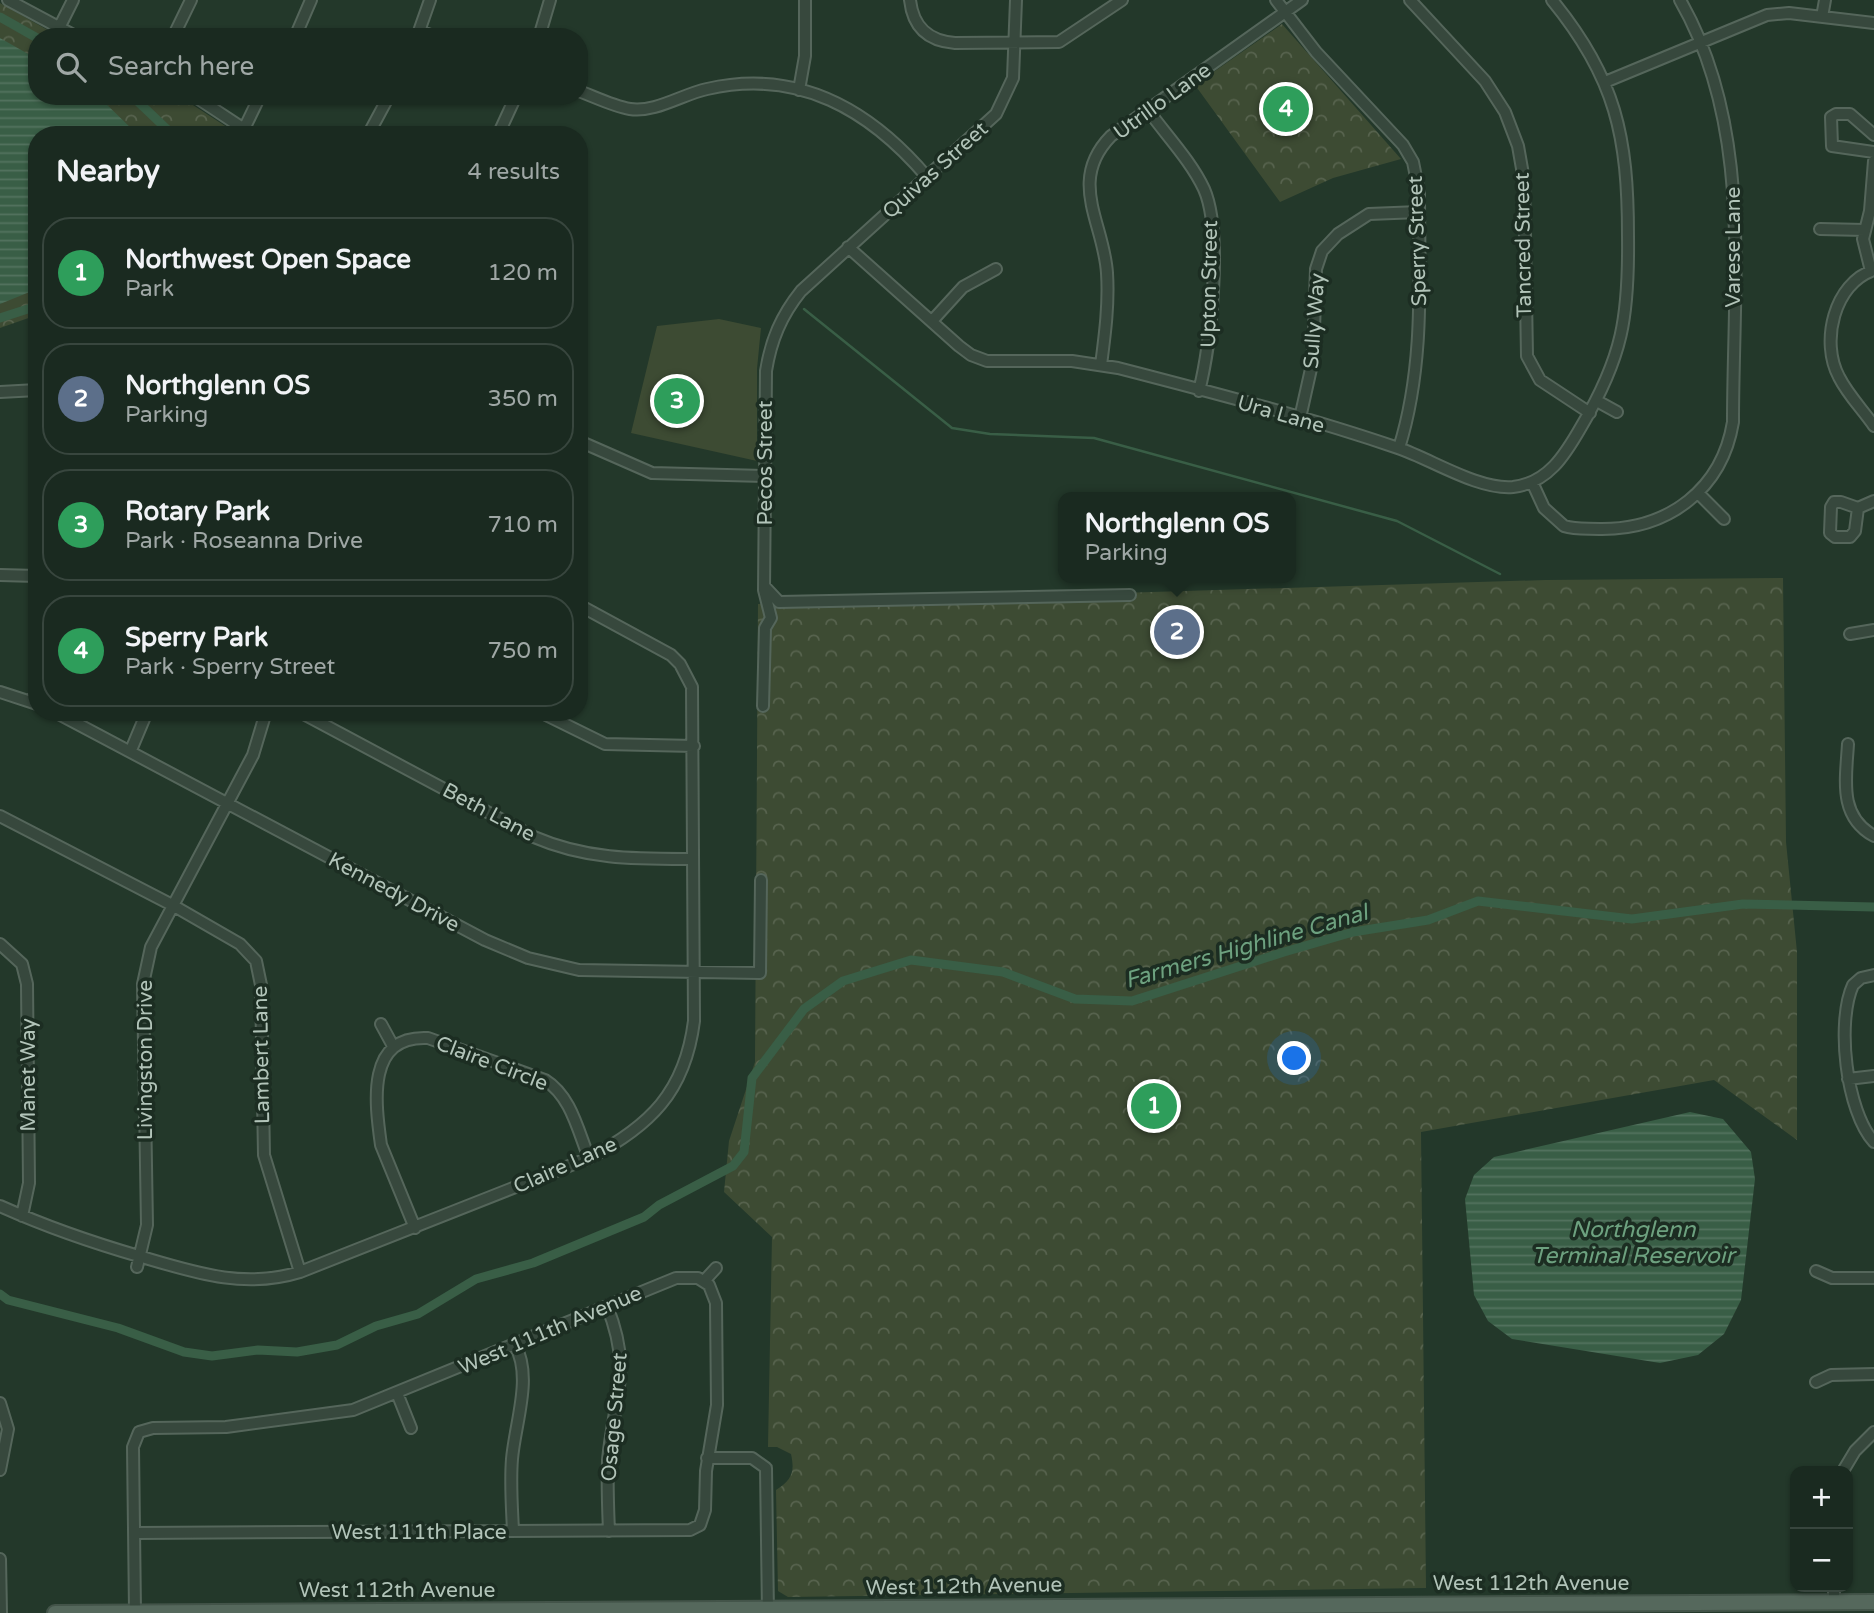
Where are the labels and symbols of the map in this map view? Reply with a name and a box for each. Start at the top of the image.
street label: Utrillo Lane [1109,58,1216,145]
pin: 4 [1263,83,1309,135]
street label: Quivas Street [877,116,993,224]
street label: Tancred Street [1510,172,1537,318]
street label: Sperry Street [1403,175,1432,307]
street label: Varese Lane [1721,186,1746,307]
street label: Upton Street [1196,220,1223,348]
street label: Sully Way [1299,272,1330,370]
pin: 3 [654,375,700,427]
street label: Ura Lane [1234,390,1327,439]
street label: Pecos Street [753,400,778,526]
pin: 2 [1154,606,1200,658]
street label: Beth Lane [438,778,539,847]
street label: Kennedy Drive [324,847,464,938]
water label: Farmers Highline Canal [1122,898,1373,995]
street label: Livingston Drive [133,980,158,1140]
street label: Lambert Lane [248,985,275,1124]
street label: Manet Way [16,1018,41,1132]
street label: Claire Circle [432,1031,551,1096]
your location [1277,1041,1311,1075]
pin: 1 [1131,1080,1177,1132]
street label: Claire Lane [510,1132,621,1199]
water label: Northglenn Terminal Reservoir [1532,1216,1738,1270]
street label: West 111th Avenue [455,1280,646,1380]
street label: Osage Street [596,1351,633,1483]
street label: West 111th Place [331,1520,507,1545]
street label: West 112th Avenue [1433,1571,1629,1596]
street label: West 112th Avenue [865,1572,1063,1601]
street label: West 112th Avenue [299,1578,495,1603]

